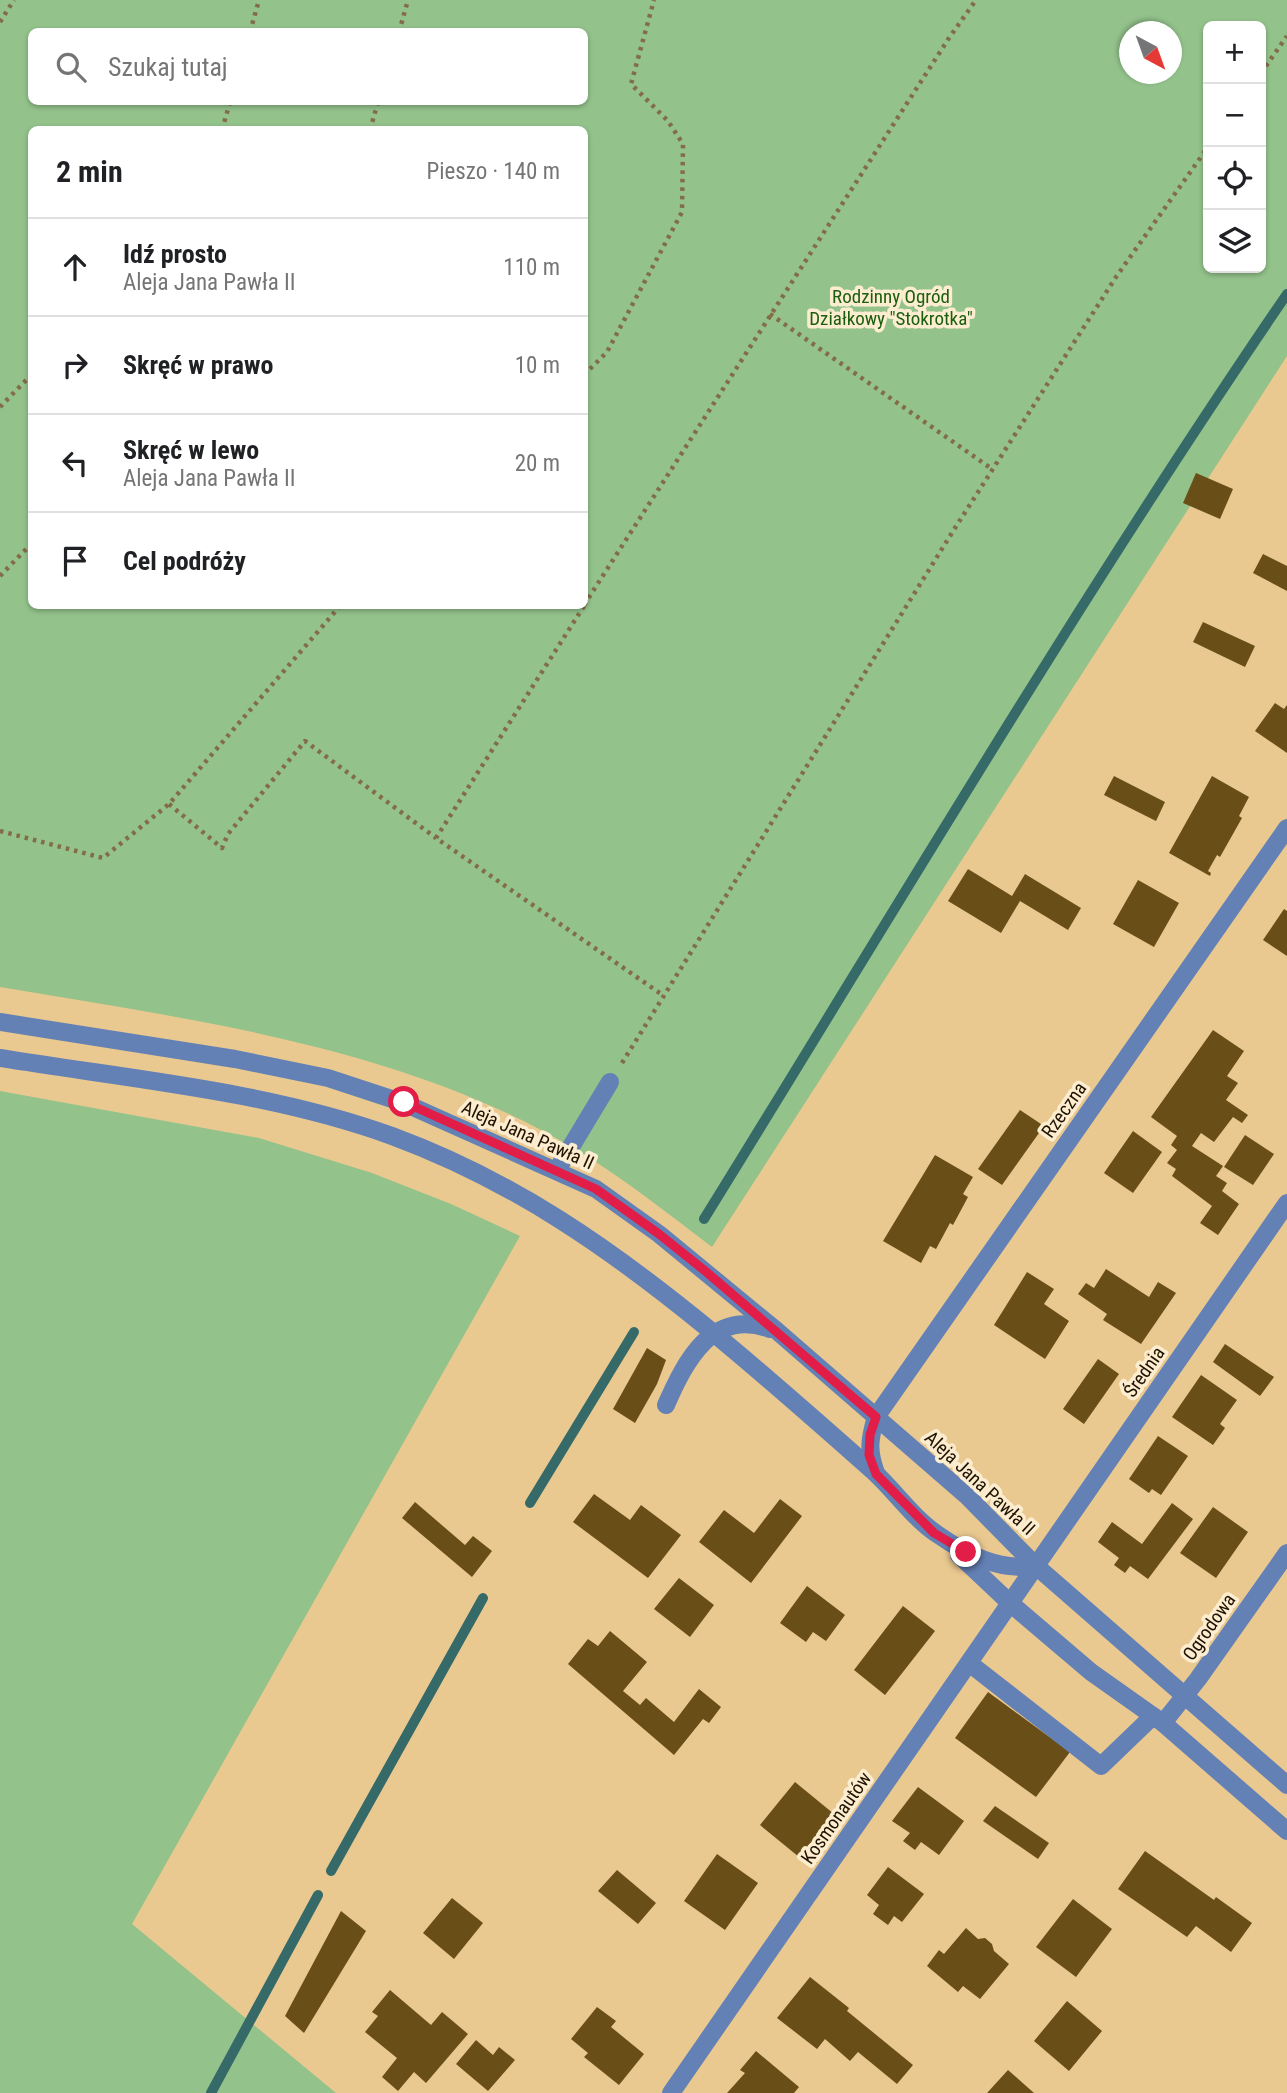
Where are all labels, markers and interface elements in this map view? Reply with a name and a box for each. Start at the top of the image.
north arrow [1119,21,1182,84]
map controls [1203,21,1266,273]
button: + [1203,21,1266,84]
search box [28,28,588,105]
icon: search [52,48,90,86]
text: Szukaj tutaj [108,52,228,82]
button: − [1203,84,1266,147]
button: locate [1203,147,1266,210]
text: 2 min [56,154,123,189]
text: Pieszo · 140 m [426,158,560,185]
button: layers [1203,210,1266,273]
text: Idź prosto [123,239,227,269]
icon: ahead [56,248,94,286]
text: 110 m [503,254,560,281]
text: Aleja Jana Pawła II [123,269,296,296]
park label: Rodzinny Ogród Działkowy "Stokrotka" [809,285,973,330]
icon: right [56,346,94,384]
text: Skręć w prawo [123,350,273,380]
text: 10 m [515,352,560,379]
text: Skręć w lewo [123,435,259,465]
icon: left [56,444,94,482]
text: 20 m [515,450,560,477]
text: Aleja Jana Pawła II [123,465,296,492]
icon: arrive [56,542,94,580]
text: Cel podróży [123,546,246,576]
street label: Rzeczna [1037,1078,1091,1142]
route start [388,1086,419,1117]
street label: Aleja Jana Pawła II [458,1096,598,1174]
street label: Średnia [1118,1342,1170,1402]
street label: Aleja Jana Pawła II [920,1426,1040,1540]
route end [950,1536,981,1567]
street label: Ogrodowa [1178,1589,1240,1665]
street label: Kosmonautów [796,1768,876,1868]

